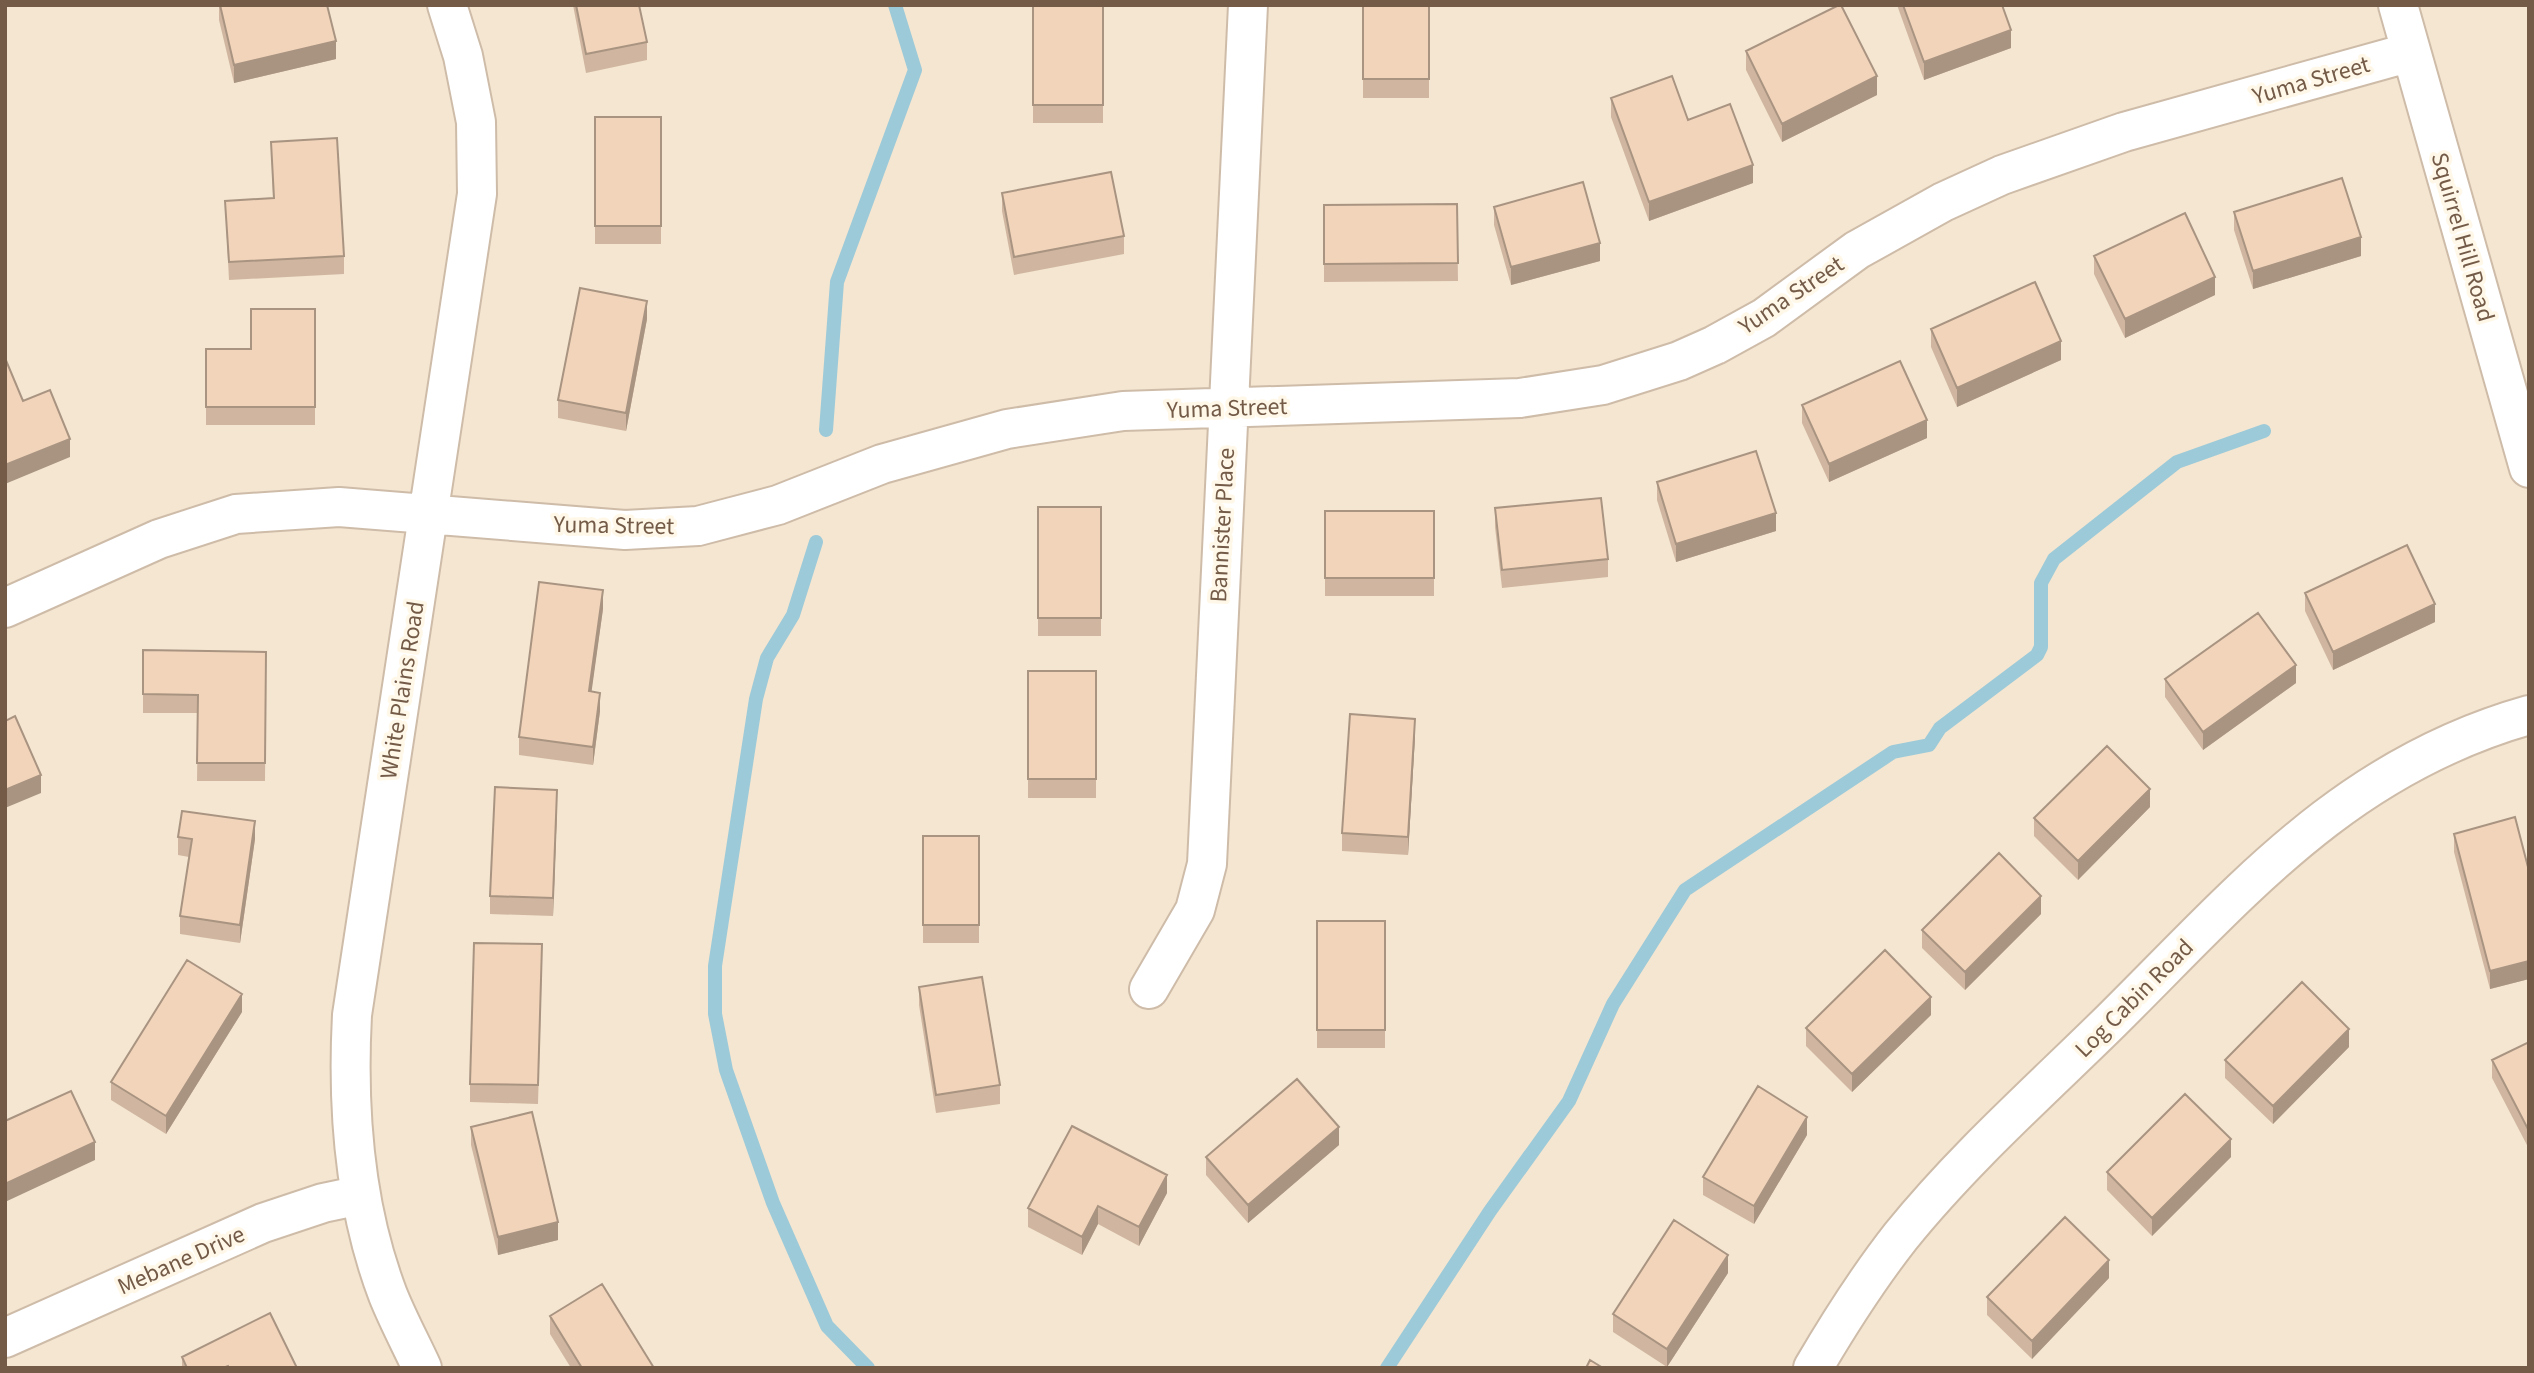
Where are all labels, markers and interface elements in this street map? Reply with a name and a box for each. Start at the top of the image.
street label: Yuma Street [2247,47,2374,114]
street label: Squirrel Hill Road [2422,148,2503,326]
street label: Yuma Street [1731,247,1851,344]
street label: Yuma Street [1165,389,1288,428]
street label: Bannister Place [1201,447,1244,603]
street label: Yuma Street [552,507,675,544]
street label: White Plains Road [371,599,434,781]
street label: Log Cabin Road [2067,931,2202,1066]
street label: Mebane Drive [112,1217,251,1304]

